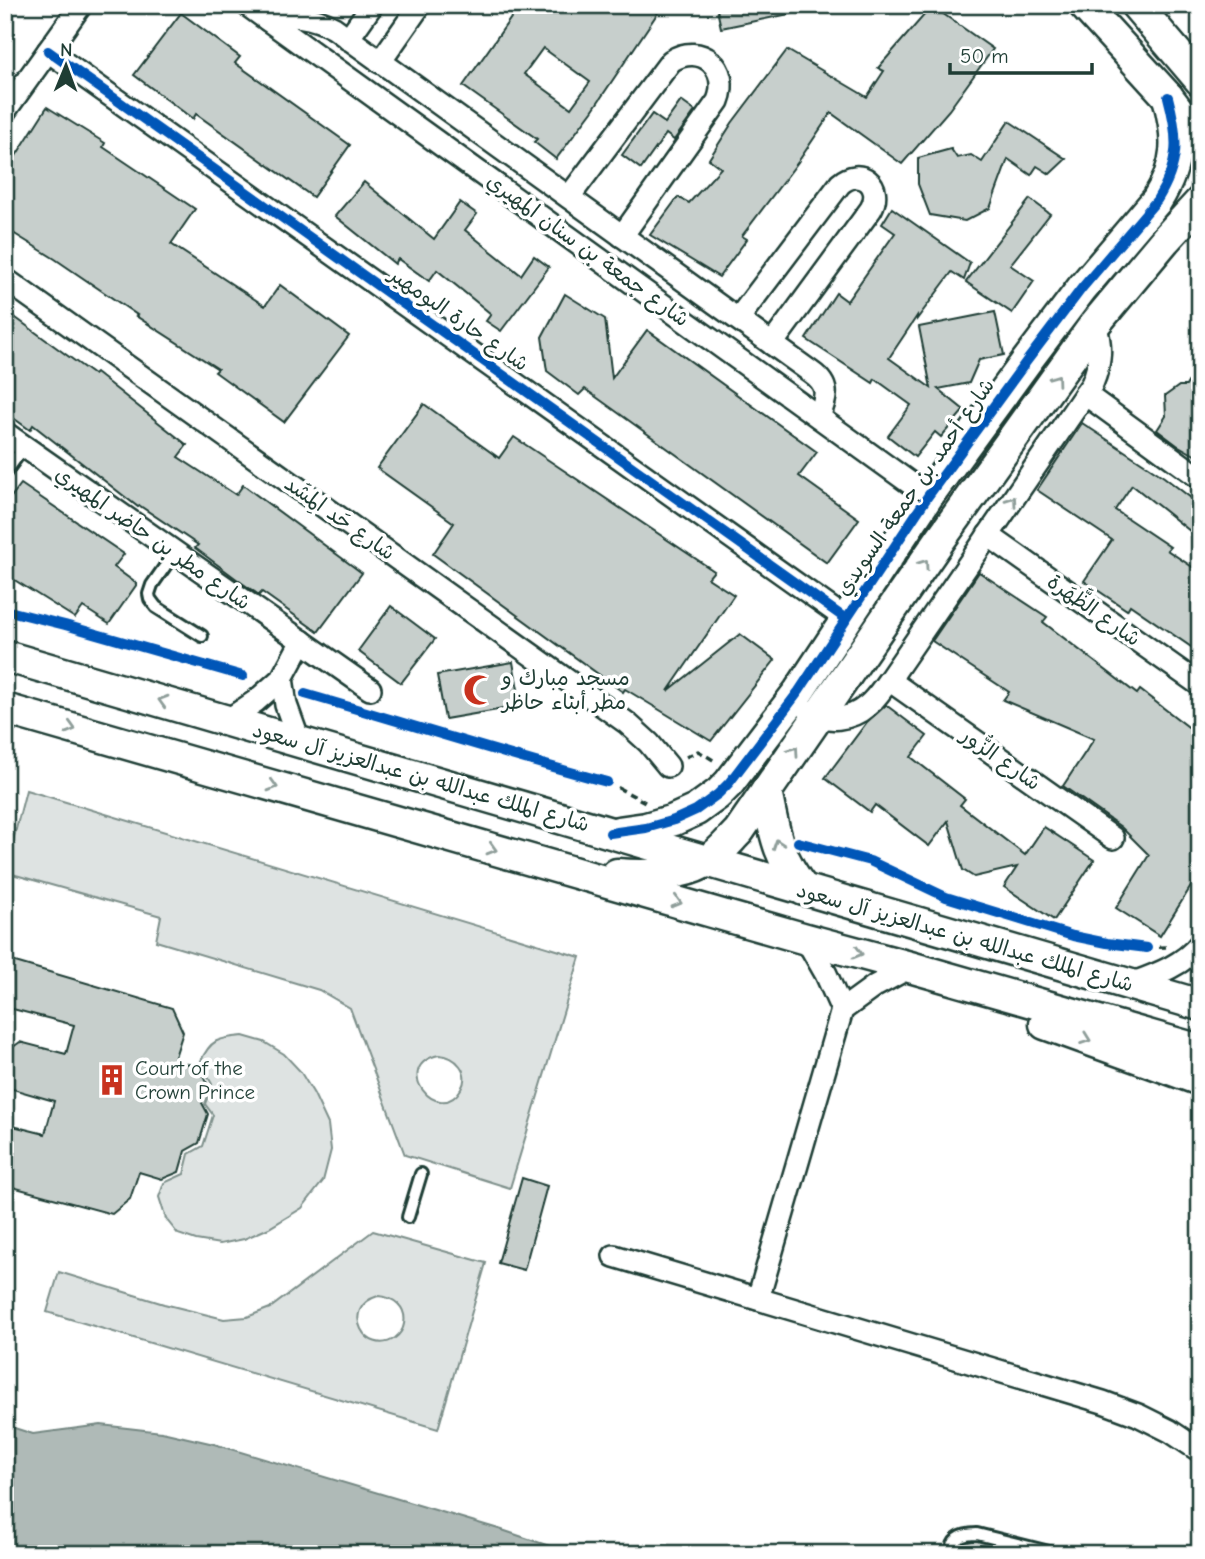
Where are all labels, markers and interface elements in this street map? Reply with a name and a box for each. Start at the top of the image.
north arrow [32,32,102,102]
scale bar [950,32,1091,76]
text: N [60,39,73,61]
text: 50 m [960,44,1009,68]
street label: شارع جمعة بن سنان المهيري [481,169,694,334]
street label: شارع حارة البومهير [381,261,533,378]
street label: شارع أحمد بن جمعة السويدي [831,374,1002,602]
one-way arrow [1048,374,1060,386]
street label: شارع مطر بن حاضر المهيري [49,461,255,617]
street label: شارع حَد المِشَد [278,471,400,567]
one-way arrow [1004,496,1016,509]
one-way arrow [916,559,928,572]
street label: شارع الظَّهَرة [1041,564,1148,653]
place label: مسجد مبارك و مطر أبناء حاظر [500,666,630,715]
mosque icon: مسجد مبارك و مطر أبناء حاظر [462,673,496,707]
one-way arrow [157,695,169,710]
street label: شارع الملك عبدالله بن عبدالعزيز آل سعود [249,717,592,840]
one-way arrow [65,719,77,734]
street label: شارع الزُّور [953,719,1048,798]
one-way arrow [786,746,799,759]
one-way arrow [267,777,279,792]
one-way arrow [772,839,786,851]
one-way arrow [485,840,497,855]
street label: شارع الملك عبدالله بن عبدالعزيز آل سعود [793,877,1136,1000]
one-way arrow [670,893,682,908]
one-way arrow [852,945,864,959]
one-way arrow [1079,1031,1091,1045]
place label: Court of the Crown Prince [135,1056,255,1104]
building icon: Court of the Crown Prince [95,1063,129,1097]

